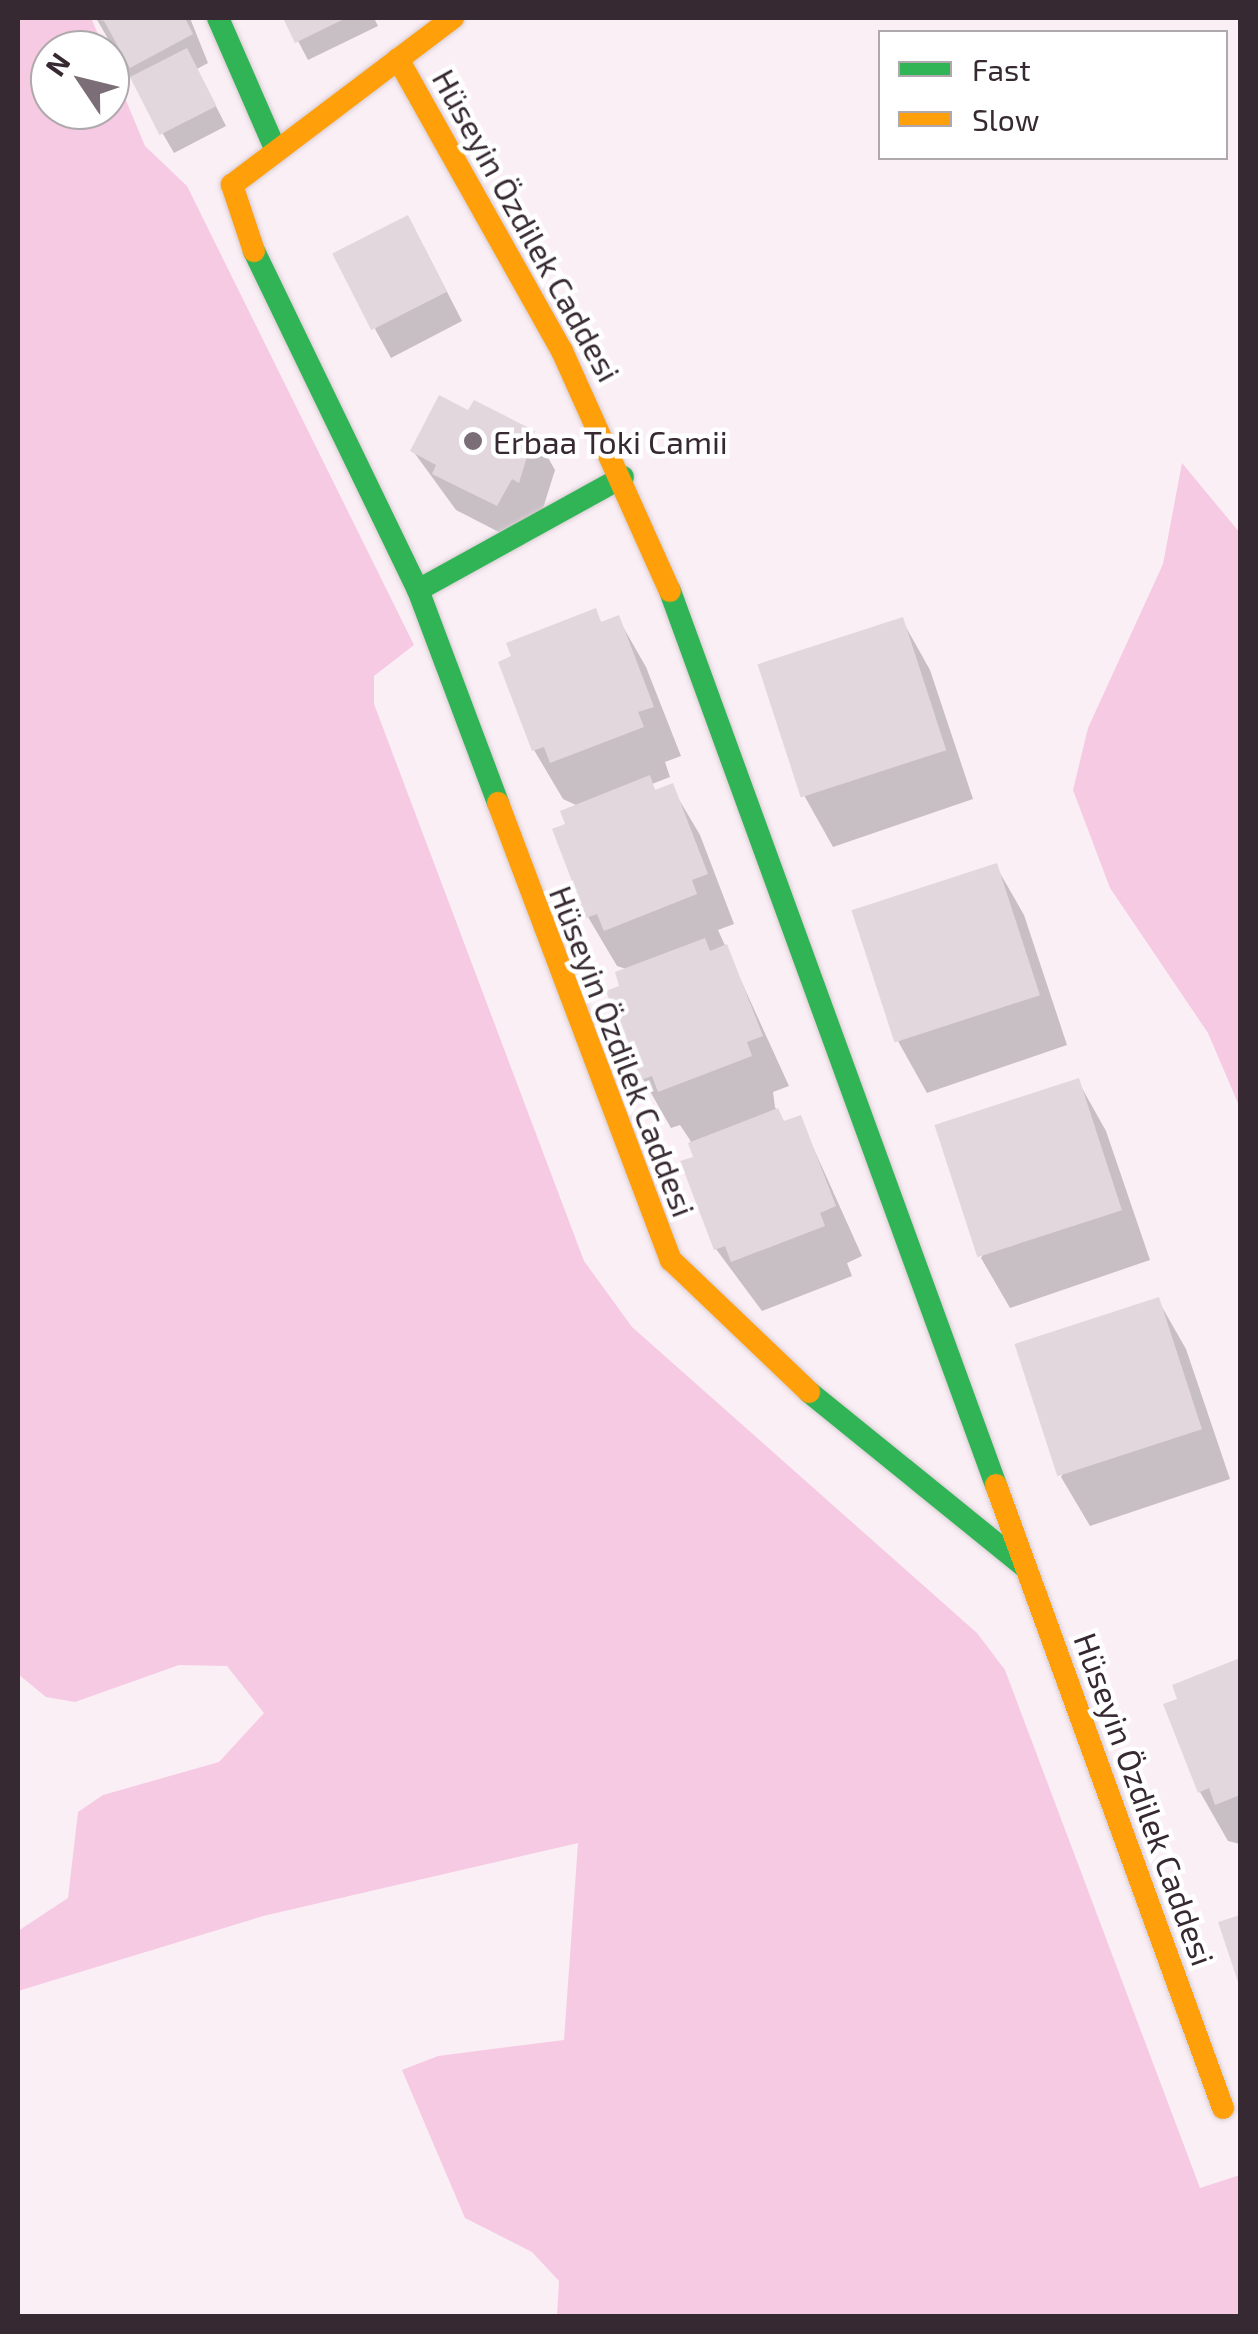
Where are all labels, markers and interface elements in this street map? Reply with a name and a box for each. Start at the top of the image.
north arrow [30,30,130,130]
legend [878,30,1228,160]
text: N [37,46,77,82]
text: Fast [972,51,1031,87]
street label: Hüseyin Özdilek Caddesi [425,62,629,388]
text: Slow [972,101,1039,137]
place label: Erbaa Toki Camii [493,422,729,460]
marker: Erbaa Toki Camii [462,430,484,452]
street label: Hüseyin Özdilek Caddesi [542,880,704,1222]
street label: Hüseyin Özdilek Caddesi [1067,1627,1223,1971]

